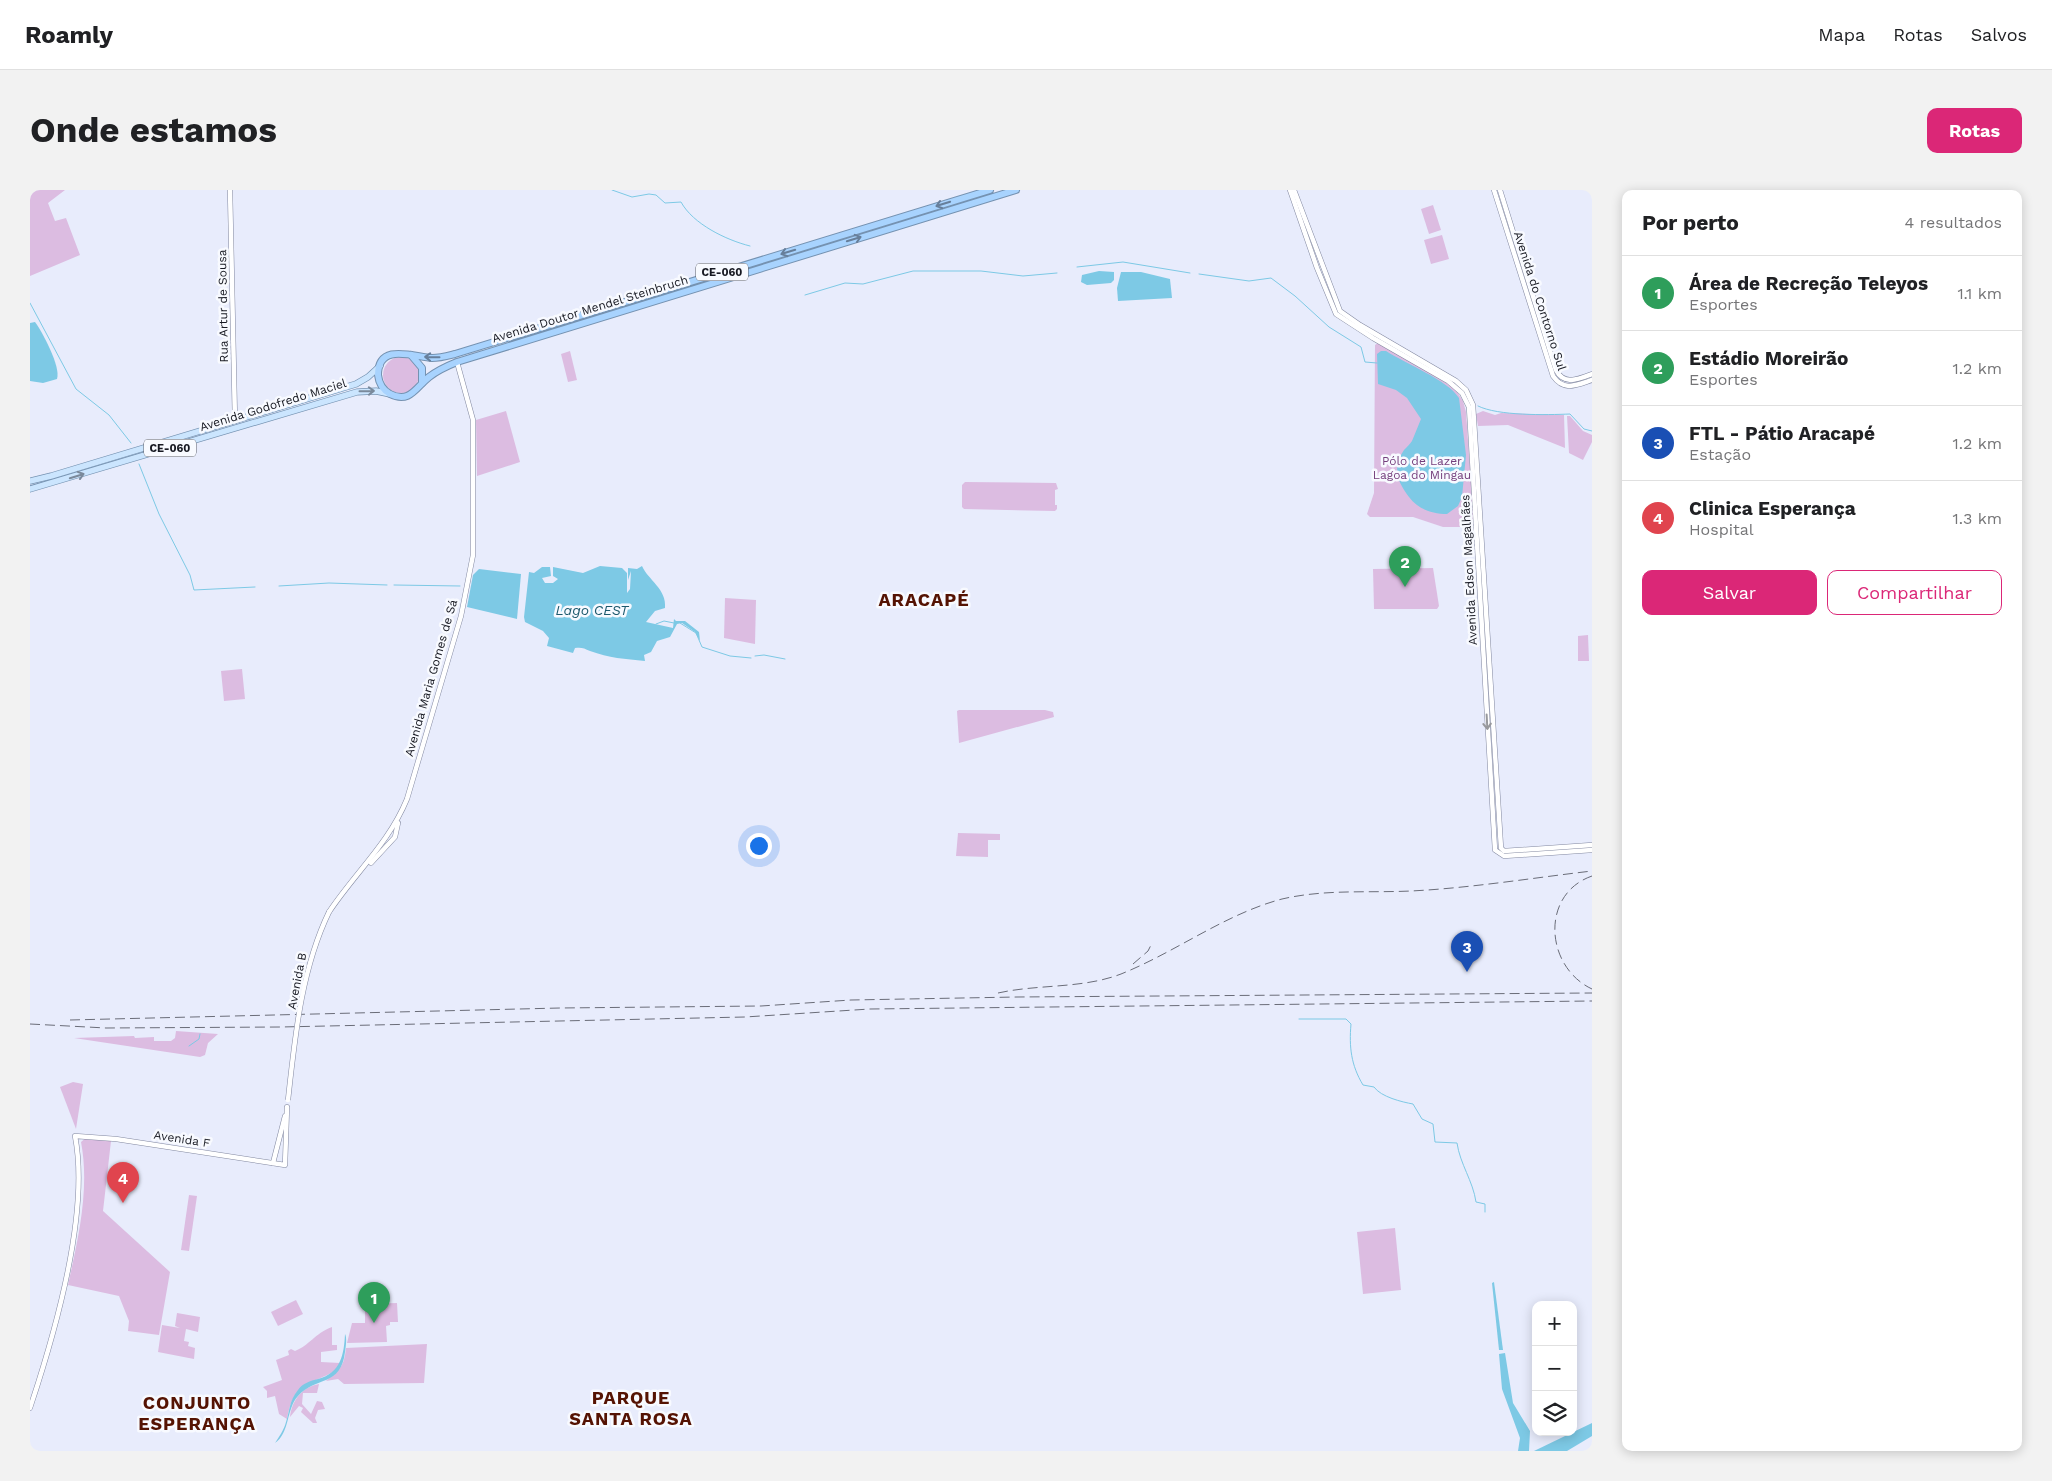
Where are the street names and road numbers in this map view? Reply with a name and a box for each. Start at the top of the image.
street label: Avenida do Contorno Sul [1511,230,1569,373]
street label: Rua Artur de Sousa [215,249,231,363]
road number: CE-060 [696,264,748,280]
street label: Avenida Doutor Mendel Steinbruch [490,272,690,346]
street label: Avenida Godofredo Maciel [198,376,348,434]
road number: CE-060 [144,440,196,456]
street label: Avenida Edson Magalhães [1458,494,1480,646]
street label: Avenida Maria Gomes de Sá [402,598,460,758]
street label: Avenida B [285,951,309,1010]
street label: Avenida F [153,1128,211,1150]

